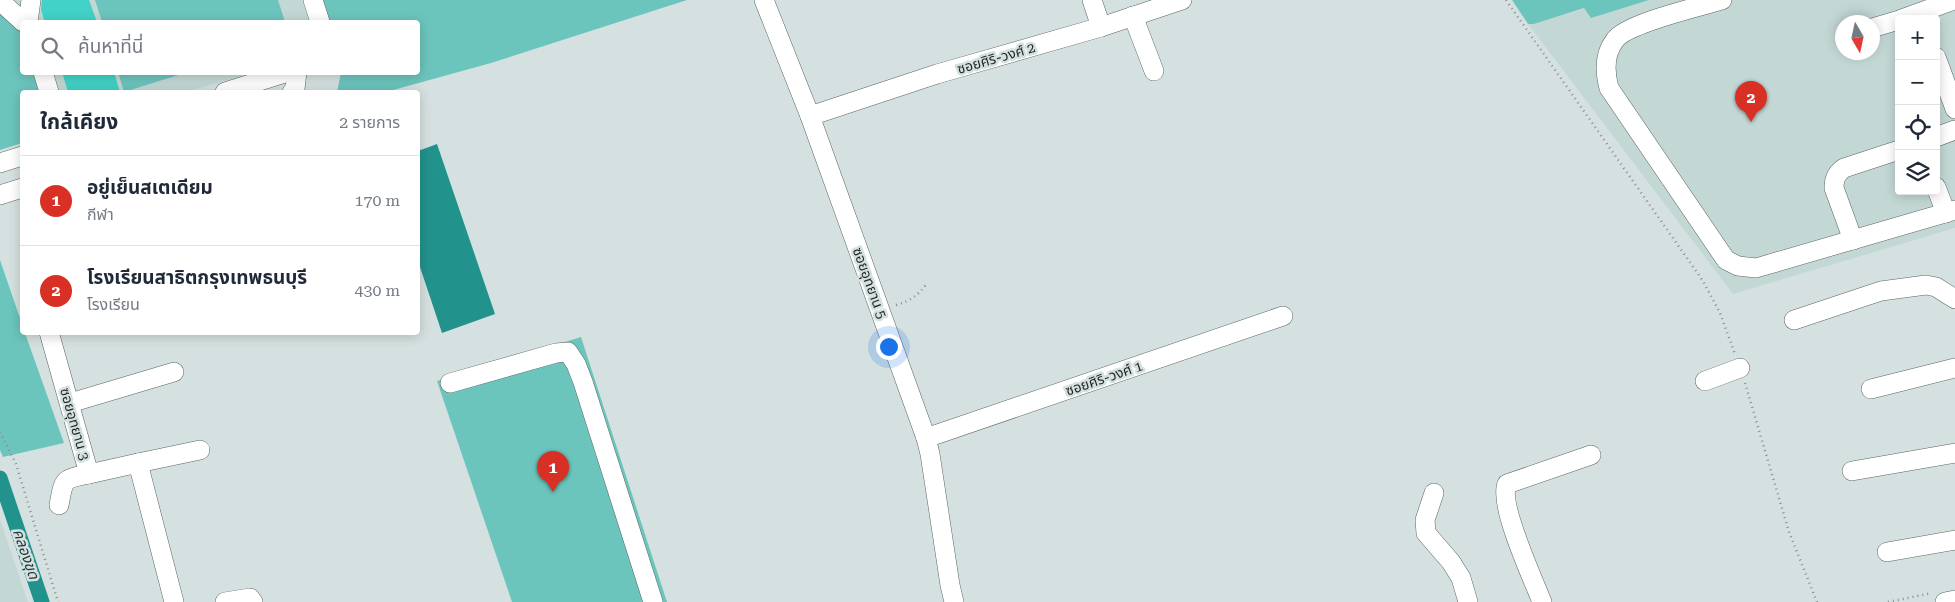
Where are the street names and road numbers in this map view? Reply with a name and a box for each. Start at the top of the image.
street label: ซอยศิริ-วงศ์ 2 [955,39,1037,77]
street label: ซอยอุทยาน 5 [849,245,890,321]
street label: ซอยศิริ-วงศ์ 1 [1063,357,1145,399]
street label: ซอยอุทยาน 3 [56,386,93,463]

